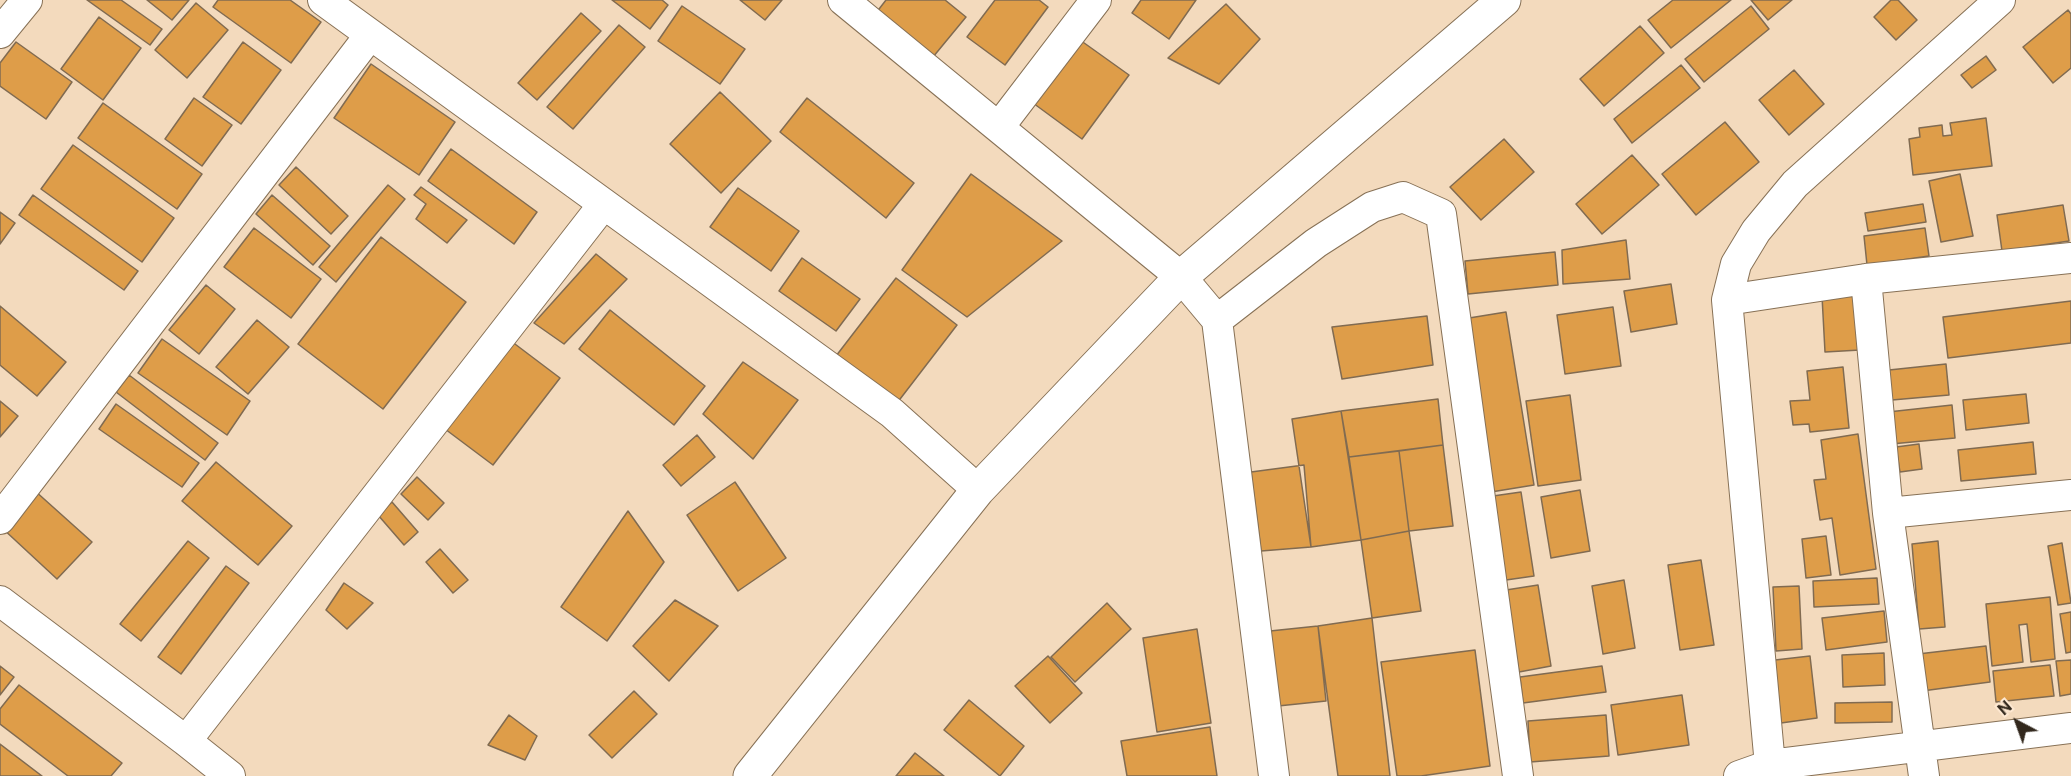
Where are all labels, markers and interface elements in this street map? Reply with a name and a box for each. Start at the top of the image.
north arrow [1987,692,2047,752]
text: N [1994,697,2016,719]

